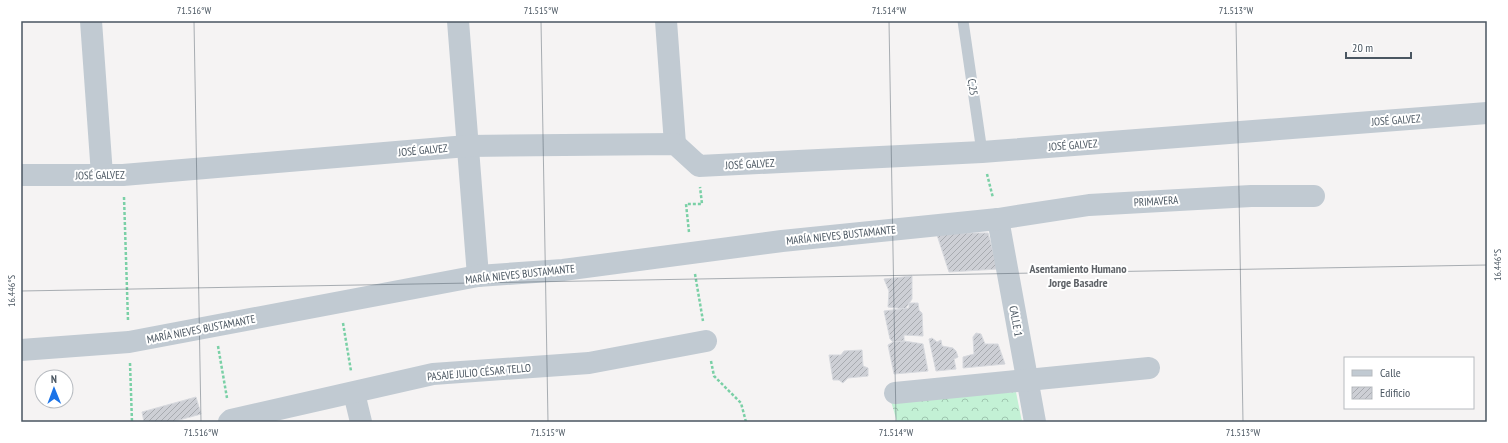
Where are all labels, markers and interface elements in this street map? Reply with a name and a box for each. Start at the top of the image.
text: 71.516°W [177,4,211,17]
text: 71.515°W [524,4,558,17]
text: 71.514°W [872,4,906,17]
text: 71.513°W [1219,4,1253,17]
scale bar [1346,34,1411,60]
text: 20 m [1352,40,1373,55]
street label: C,25 [965,78,981,96]
street label: JOSÉ GALVEZ [1370,111,1421,129]
street label: JOSÉ GALVEZ [1047,136,1098,154]
street label: JOSÉ GALVEZ [397,141,448,159]
street label: JOSÉ GALVEZ [724,156,775,172]
street label: JOSÉ GALVEZ [74,168,125,182]
street label: PRIMAVERA [1133,193,1179,209]
street label: MARÍA NIEVES BUSTAMANTE [785,222,897,248]
text: 16.446°S [1491,249,1504,281]
street label: MARÍA NIEVES BUSTAMANTE [464,261,576,287]
district label: Asentamiento Humano Jorge Basadre [1028,261,1127,290]
text: 16.446°S [5,275,18,307]
street label: CALLE 1 [1006,304,1026,338]
street label: MARÍA NIEVES BUSTAMANTE [146,312,257,346]
legend [1344,357,1474,409]
street label: PASAJE JULIO CÉSAR TELLO [426,360,532,384]
text: Calle [1380,365,1401,380]
north arrow [34,369,74,409]
text: N [51,372,57,386]
text: Edificio [1380,385,1410,400]
text: 71.516°W [184,426,218,439]
text: 71.515°W [531,426,565,439]
text: 71.514°W [879,426,913,439]
text: 71.513°W [1226,426,1260,439]

